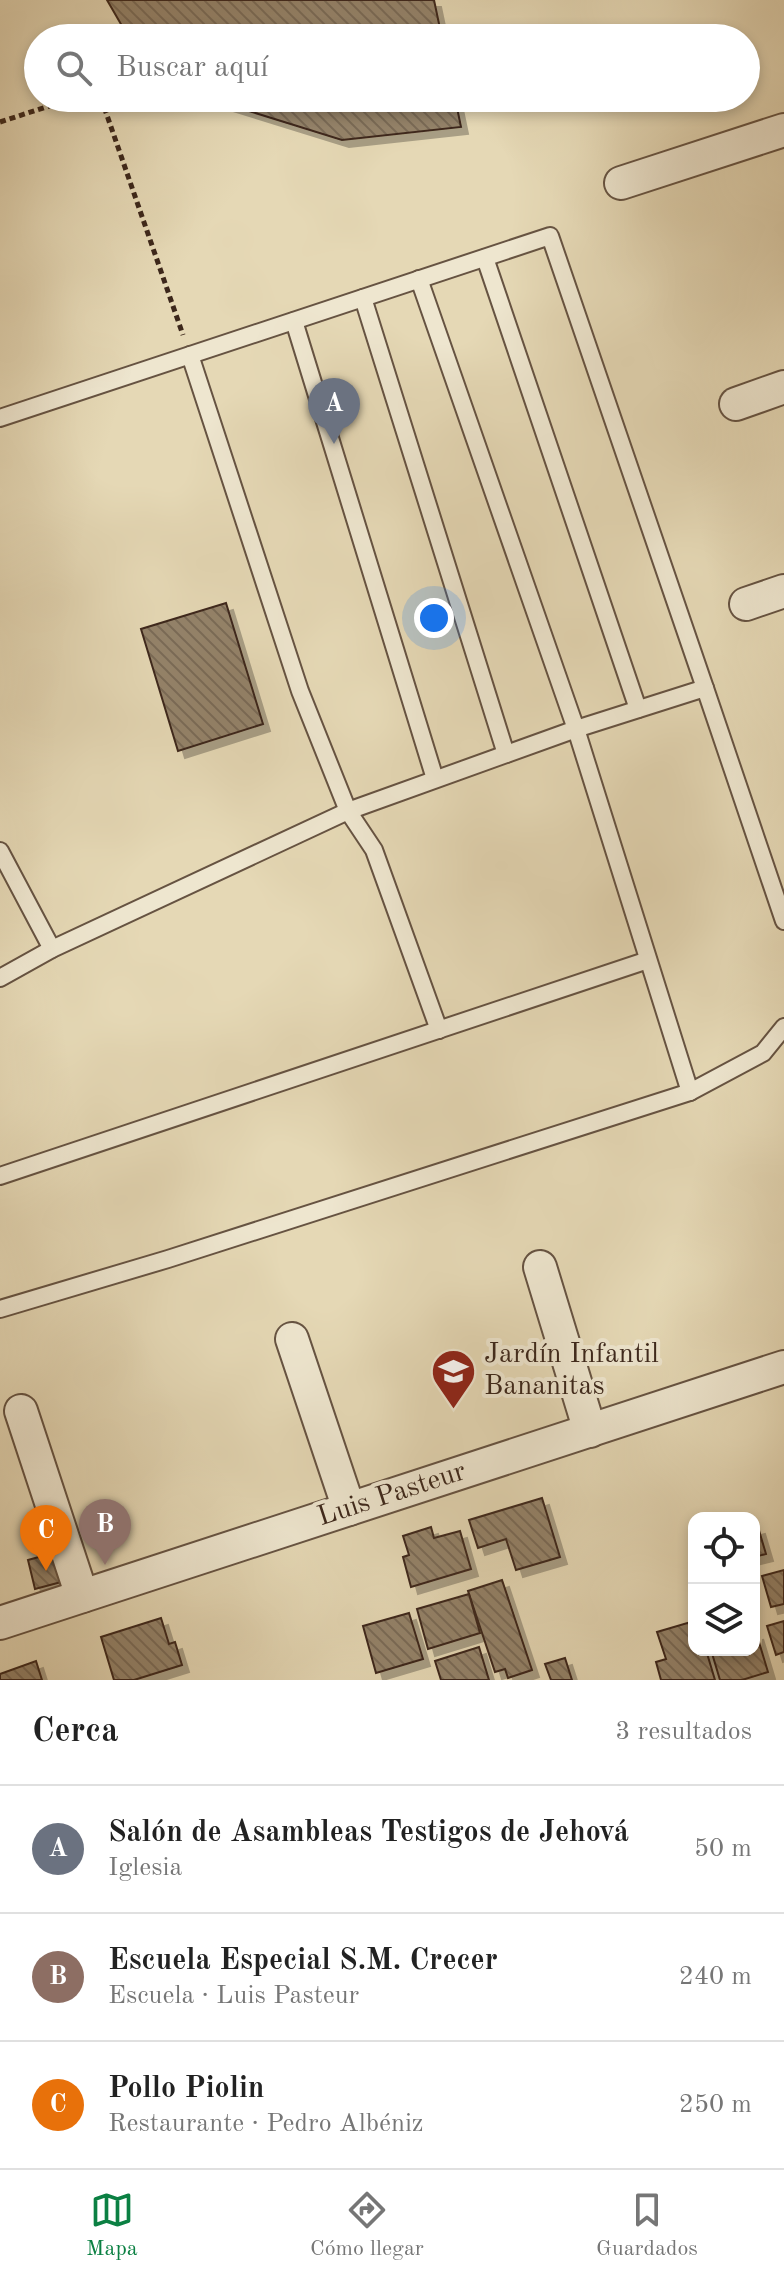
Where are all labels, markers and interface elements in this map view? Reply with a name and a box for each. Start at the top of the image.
search box [24,24,760,112]
icon: search [52,46,96,90]
text: Buscar aquí [116,53,268,83]
pin: A [308,378,360,444]
your location [414,598,454,638]
place label: Jardín Infantil Bananitas [484,1341,659,1401]
school or university icon: Jardín Infantil Bananitas [429,1347,477,1410]
street label: Luis Pasteur [314,1458,470,1532]
pin: B [79,1499,131,1565]
pin: C [20,1505,72,1571]
map controls [688,1512,760,1656]
button: locate [688,1512,760,1584]
button: layers [688,1584,760,1656]
text: Cerca [32,1715,118,1749]
text: 3 resultados [615,1719,752,1745]
text: Salón de Asambleas Testigos de Jehová [108,1818,629,1848]
text: A [48,1836,68,1862]
text: 50 m [694,1836,752,1862]
text: Iglesia [108,1855,182,1881]
text: Escuela Especial S.M. Crecer [108,1946,498,1976]
text: B [49,1964,67,1990]
text: 240 m [679,1964,752,1990]
text: Escuela · Luis Pasteur [108,1983,359,2009]
text: Pollo Piolin [108,2074,264,2104]
text: C [49,2092,67,2118]
text: 250 m [679,2092,752,2118]
text: Restaurante · Pedro Albéniz [108,2111,423,2137]
tab: Mapa [86,2188,138,2263]
tab: Cómo llegar [310,2188,424,2263]
tab: Guardados [596,2188,698,2263]

